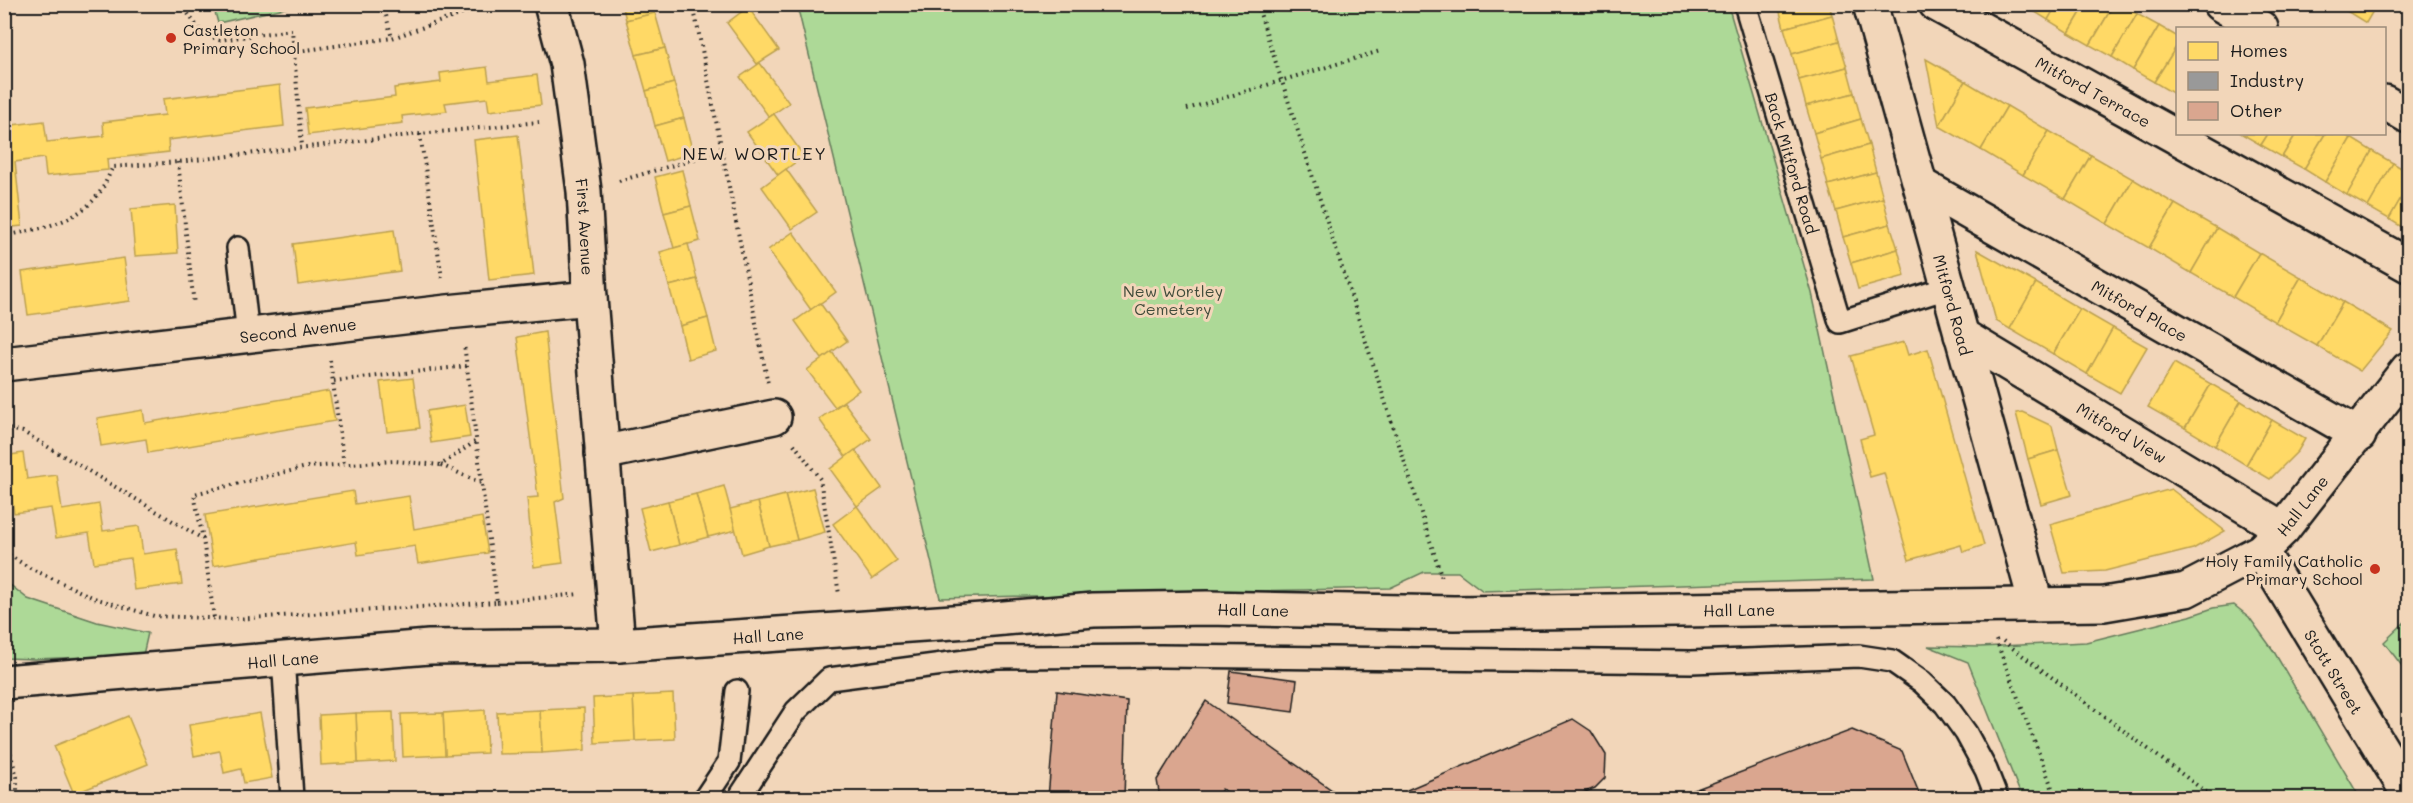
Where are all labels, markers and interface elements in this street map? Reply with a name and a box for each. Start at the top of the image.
place label: Castleton Primary School [183,19,300,58]
legend [2176,27,2386,135]
marker: Castleton Primary School [164,31,178,45]
text: Homes [2230,38,2288,62]
street label: Mitford Terrace [2032,51,2155,131]
text: Industry [2230,68,2304,92]
street label: Back Mitford Road [1761,90,1824,236]
text: Other [2230,98,2283,122]
district label: NEW WORTLEY [683,141,827,165]
street label: First Avenue [572,177,599,276]
street label: Mitford Road [1929,252,1977,357]
street label: Mitford Place [2088,274,2191,346]
park label: New Wortley Cemetery [1123,280,1223,319]
street label: Second Avenue [238,312,358,347]
street label: Mitford View [2073,397,2171,467]
street label: Hall Lane [2271,470,2332,540]
place label: Holy Family Catholic Primary School [2205,550,2363,589]
marker: Holy Family Catholic Primary School [2368,562,2382,576]
street label: Hall Lane [1217,598,1289,620]
street label: Hall Lane [1703,598,1775,620]
street label: Hall Lane [732,622,805,648]
street label: Stott Street [2300,625,2368,718]
street label: Hall Lane [246,646,320,672]

